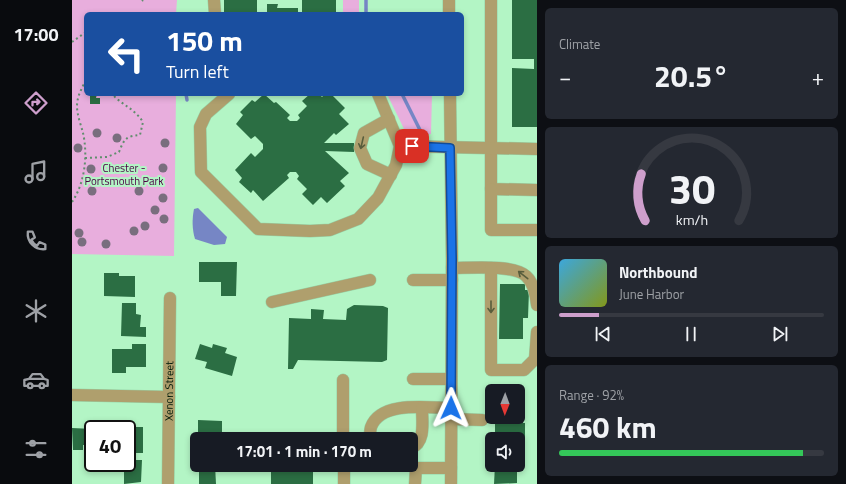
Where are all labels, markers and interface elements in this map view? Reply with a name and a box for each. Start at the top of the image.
text: 150 m [166,19,243,62]
text: 17:00 [14,21,58,48]
icon: left [100,28,152,80]
text: Climate [559,34,600,54]
text: 20.5° [654,53,729,99]
text: Turn left [166,58,229,85]
text: − [559,60,571,94]
text: + [812,60,824,94]
icon: directions [22,89,50,117]
pin [395,129,429,163]
icon: arrive [401,135,423,157]
one-way arrow [357,136,365,149]
text: 30 [668,156,715,219]
icon: music [22,158,50,186]
park label: Chester - Portsmouth Park [84,160,164,189]
text: km/h [675,208,708,230]
icon: phone [22,227,50,255]
text: Northbound [619,261,698,284]
one-way arrow [518,271,529,279]
text: June Harbor [619,284,684,304]
icon: climate [22,297,50,325]
one-way arrow [487,300,495,313]
icon: previous [592,323,614,345]
icon: pause [680,323,702,345]
icon: next [769,323,791,345]
street label: Xenon Street [161,361,177,421]
icon: car [22,366,50,394]
north arrow [485,384,525,424]
map controls [485,384,525,472]
text: Range · 92% [559,385,624,405]
position arrow [430,387,472,429]
text: 460 km [559,404,657,450]
speed limit sign: 40 [84,420,136,472]
button: sound [485,432,525,472]
icon: filters [22,435,50,463]
text: 17:01 · 1 min · 170 m [236,440,372,463]

